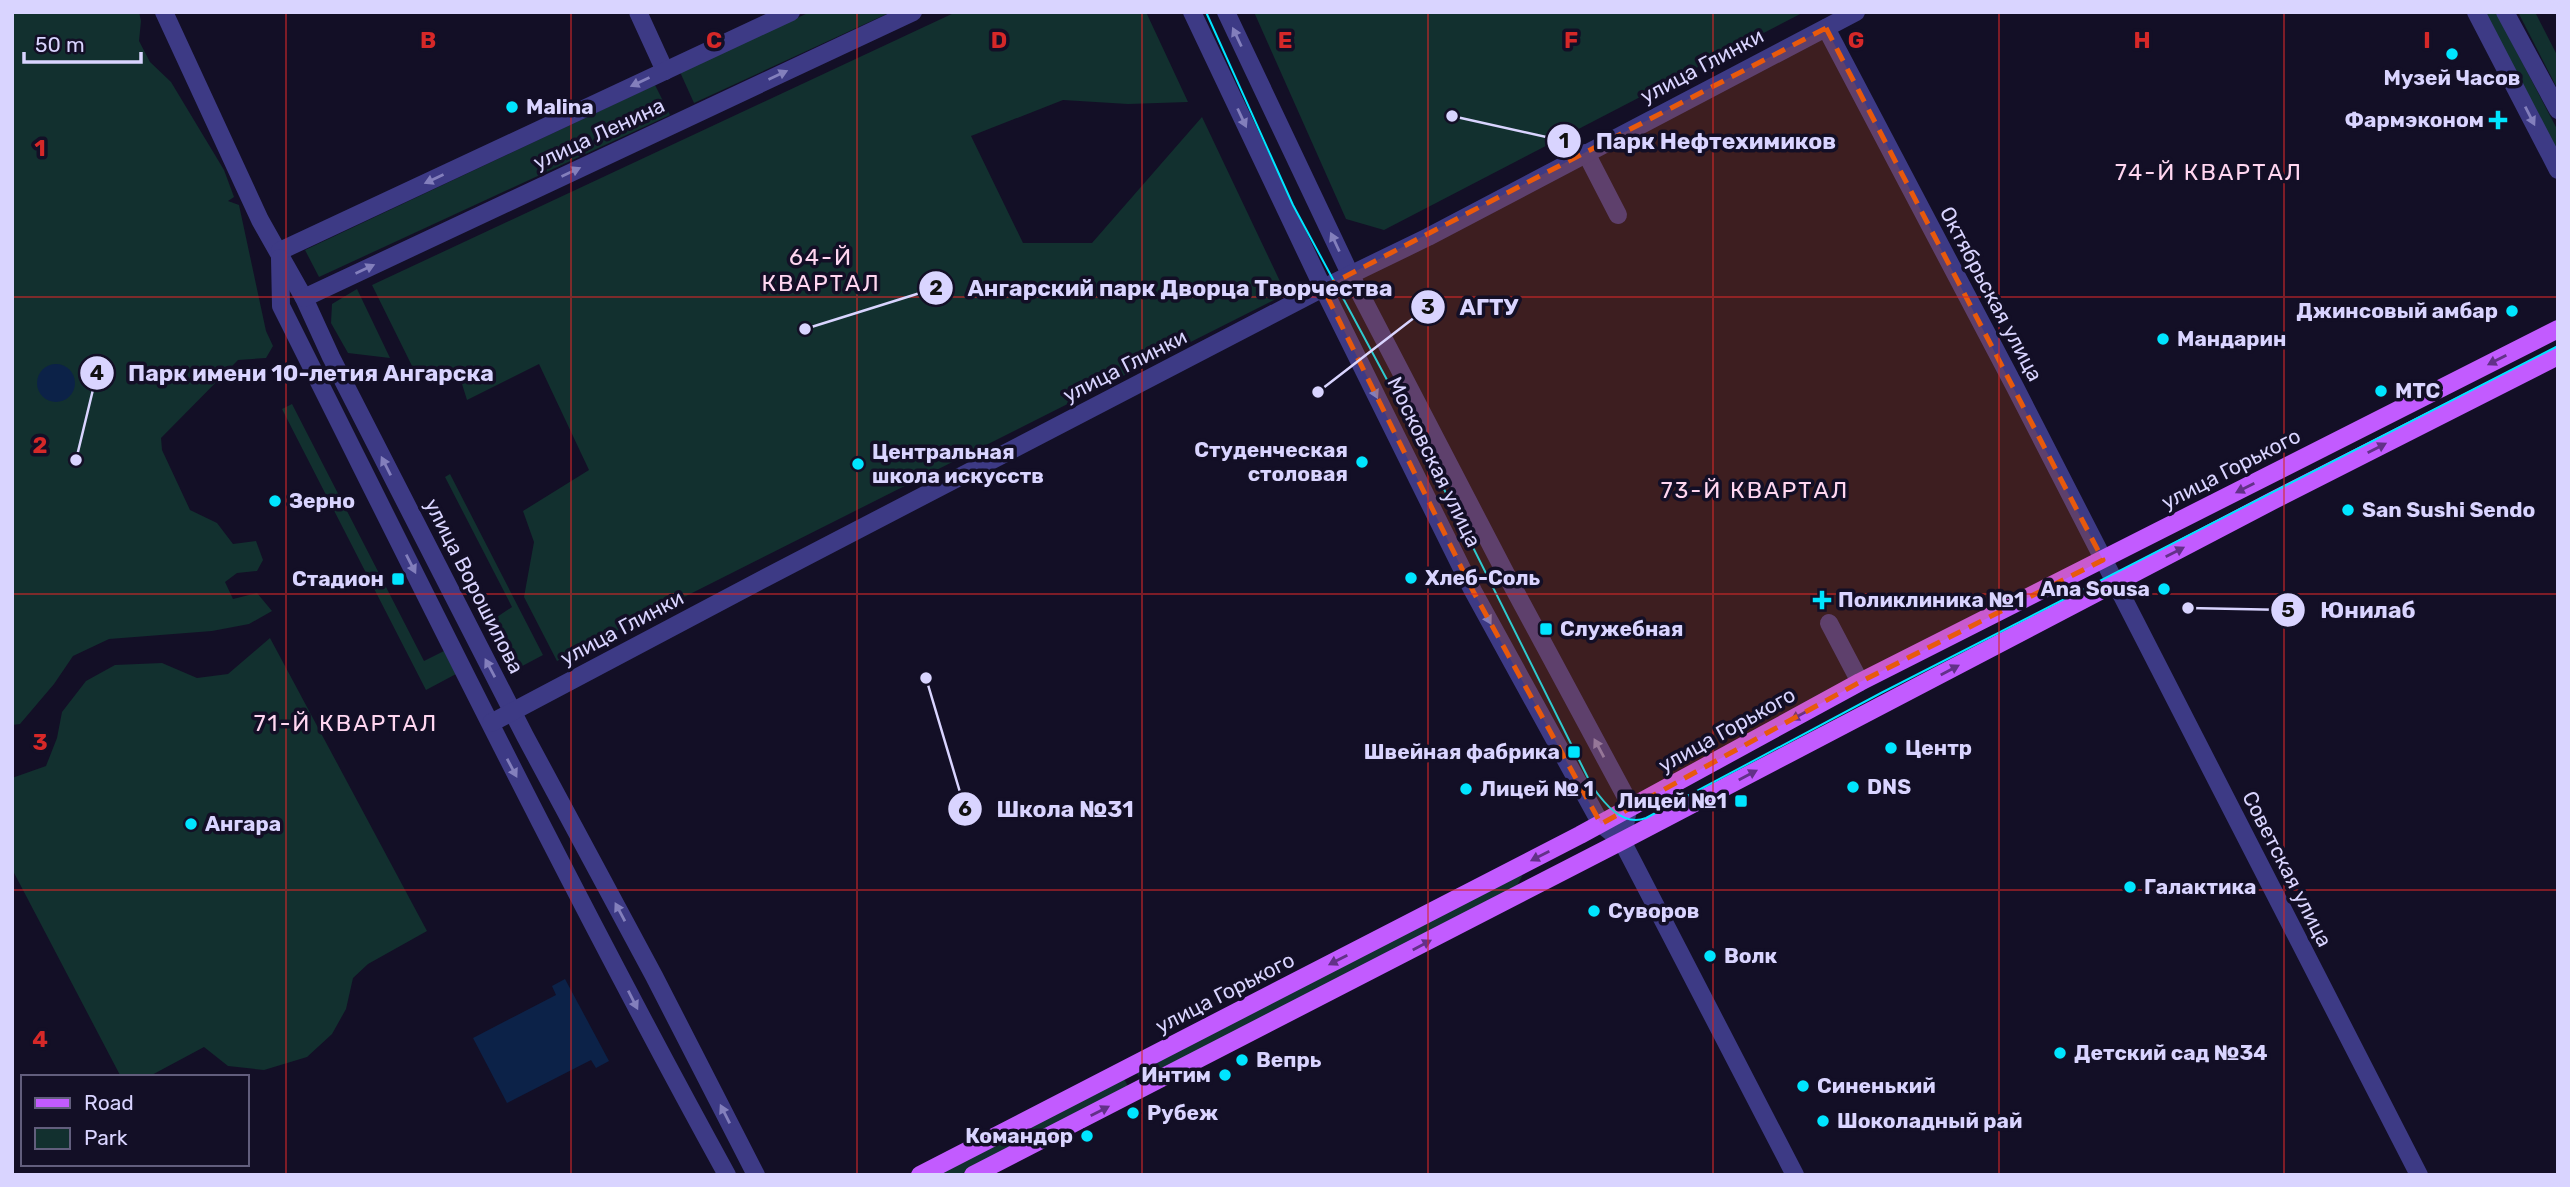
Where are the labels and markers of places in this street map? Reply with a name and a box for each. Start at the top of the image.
marker: Музей Часов [2444,46,2460,62]
place label: Музей Часов [2384,65,2520,90]
place label: Malina [526,94,594,119]
marker: Malina [504,99,520,115]
place label: Фармэконом [2345,107,2484,132]
marker: Фармэконом [2490,112,2506,128]
callout: Парк Нефтехимиков [1547,119,1850,163]
callout: Ангарский парк Дворца Творчества [919,266,1407,310]
callout: АГТУ [1410,285,1532,329]
place label: Джинсовый амбар [2296,298,2498,323]
marker: Джинсовый амбар [2504,303,2520,319]
place label: Мандарин [2177,326,2286,351]
marker: Мандарин [2155,331,2171,347]
callout: Парк имени 10-летия Ангарска [79,351,508,395]
place label: МТС [2395,378,2441,403]
marker: МТС [2373,383,2389,399]
place label: Студенческая столовая [1194,437,1348,486]
place label: Центральная школа искусств [872,439,1044,488]
marker: Студенческая столовая [1354,454,1370,470]
marker: Центральная школа искусств [850,456,866,472]
place label: Зерно [289,488,355,513]
marker: Зерно [267,493,283,509]
place label: San Sushi Sendo [2362,497,2535,522]
marker: San Sushi Sendo [2340,502,2356,518]
place label: Хлеб-Соль [1425,565,1541,590]
place label: Стадион [292,566,384,591]
marker: Хлеб-Соль [1403,570,1419,586]
marker: Стадион [390,571,406,587]
place label: Ana Sousa [2040,576,2150,601]
marker: Ana Sousa [2156,581,2172,597]
place label: Поликлиника №1 [1838,587,2025,612]
callout: Юнилаб [2271,588,2429,632]
marker: Поликлиника №1 [1812,590,1832,610]
place label: Служебная [1560,616,1683,641]
marker: Служебная [1538,621,1554,637]
place label: Центр [1905,735,1972,760]
place label: Швейная фабрика [1364,739,1560,764]
marker: Центр [1883,740,1899,756]
marker: Швейная фабрика [1566,744,1582,760]
place label: DNS [1867,774,1911,799]
place label: Лицей № 1 [1480,776,1594,801]
marker: DNS [1845,779,1861,795]
marker: Лицей № 1 [1458,781,1474,797]
callout: Школа №31 [948,787,1148,831]
place label: Лицей №1 [1617,788,1727,813]
marker: Лицей №1 [1733,793,1749,809]
place label: Ангара [205,811,281,836]
marker: Ангара [183,816,199,832]
place label: Галактика [2144,874,2257,899]
marker: Галактика [2122,879,2138,895]
place label: Суворов [1608,898,1700,923]
marker: Суворов [1586,903,1602,919]
place label: Волк [1724,943,1778,968]
marker: Волк [1702,948,1718,964]
place label: Детский сад №34 [2074,1040,2268,1065]
marker: Детский сад №34 [2052,1045,2068,1061]
place label: Вепрь [1256,1047,1322,1072]
marker: Вепрь [1234,1052,1250,1068]
place label: Интим [1141,1062,1211,1087]
marker: Интим [1217,1067,1233,1083]
place label: Синенький [1817,1073,1936,1098]
marker: Синенький [1795,1078,1811,1094]
place label: Рубеж [1147,1100,1218,1125]
marker: Рубеж [1125,1105,1141,1121]
place label: Шоколадный рай [1837,1108,2022,1133]
marker: Шоколадный рай [1815,1113,1831,1129]
place label: Командор [965,1123,1073,1148]
marker: Командор [1079,1128,1095,1144]

